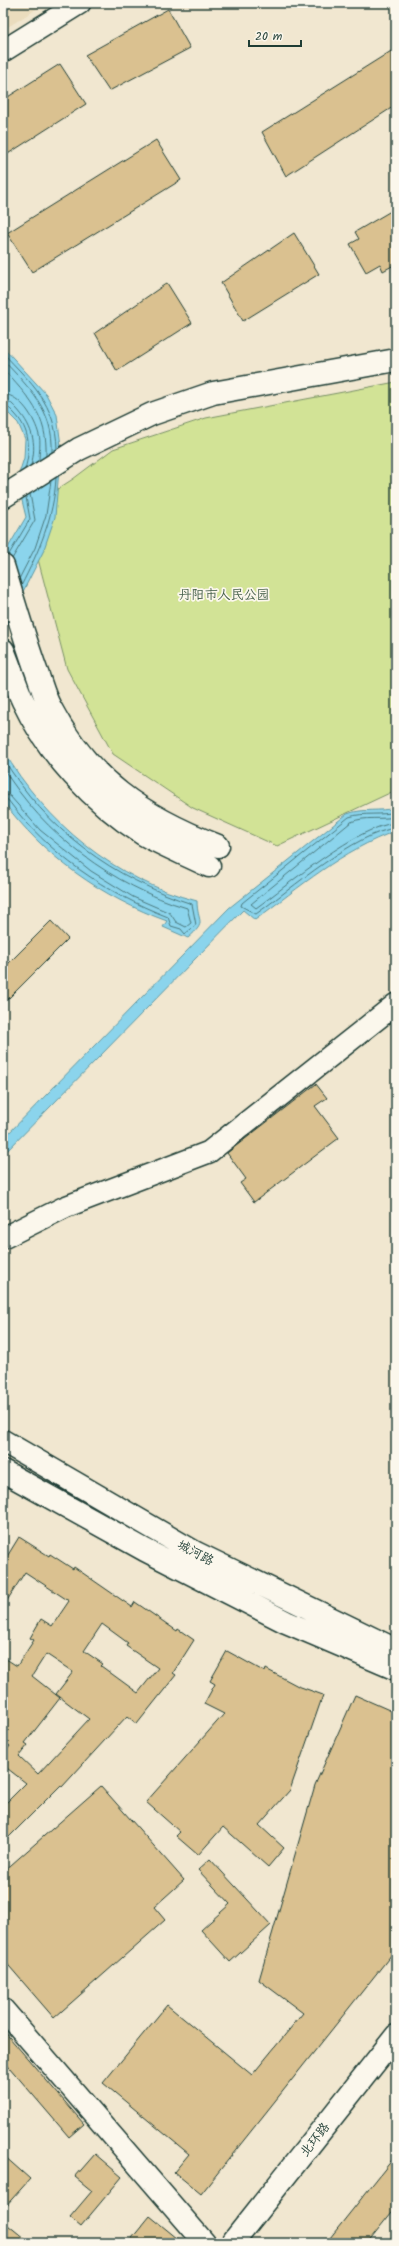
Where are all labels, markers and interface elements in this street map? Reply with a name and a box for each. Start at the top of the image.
scale bar [249,22,301,48]
text: 20 m [255,27,283,46]
park label: 丹阳市人民公园 [178,585,270,606]
street label: 城河路 [173,1535,217,1572]
street label: 北环路 [295,2118,335,2162]

